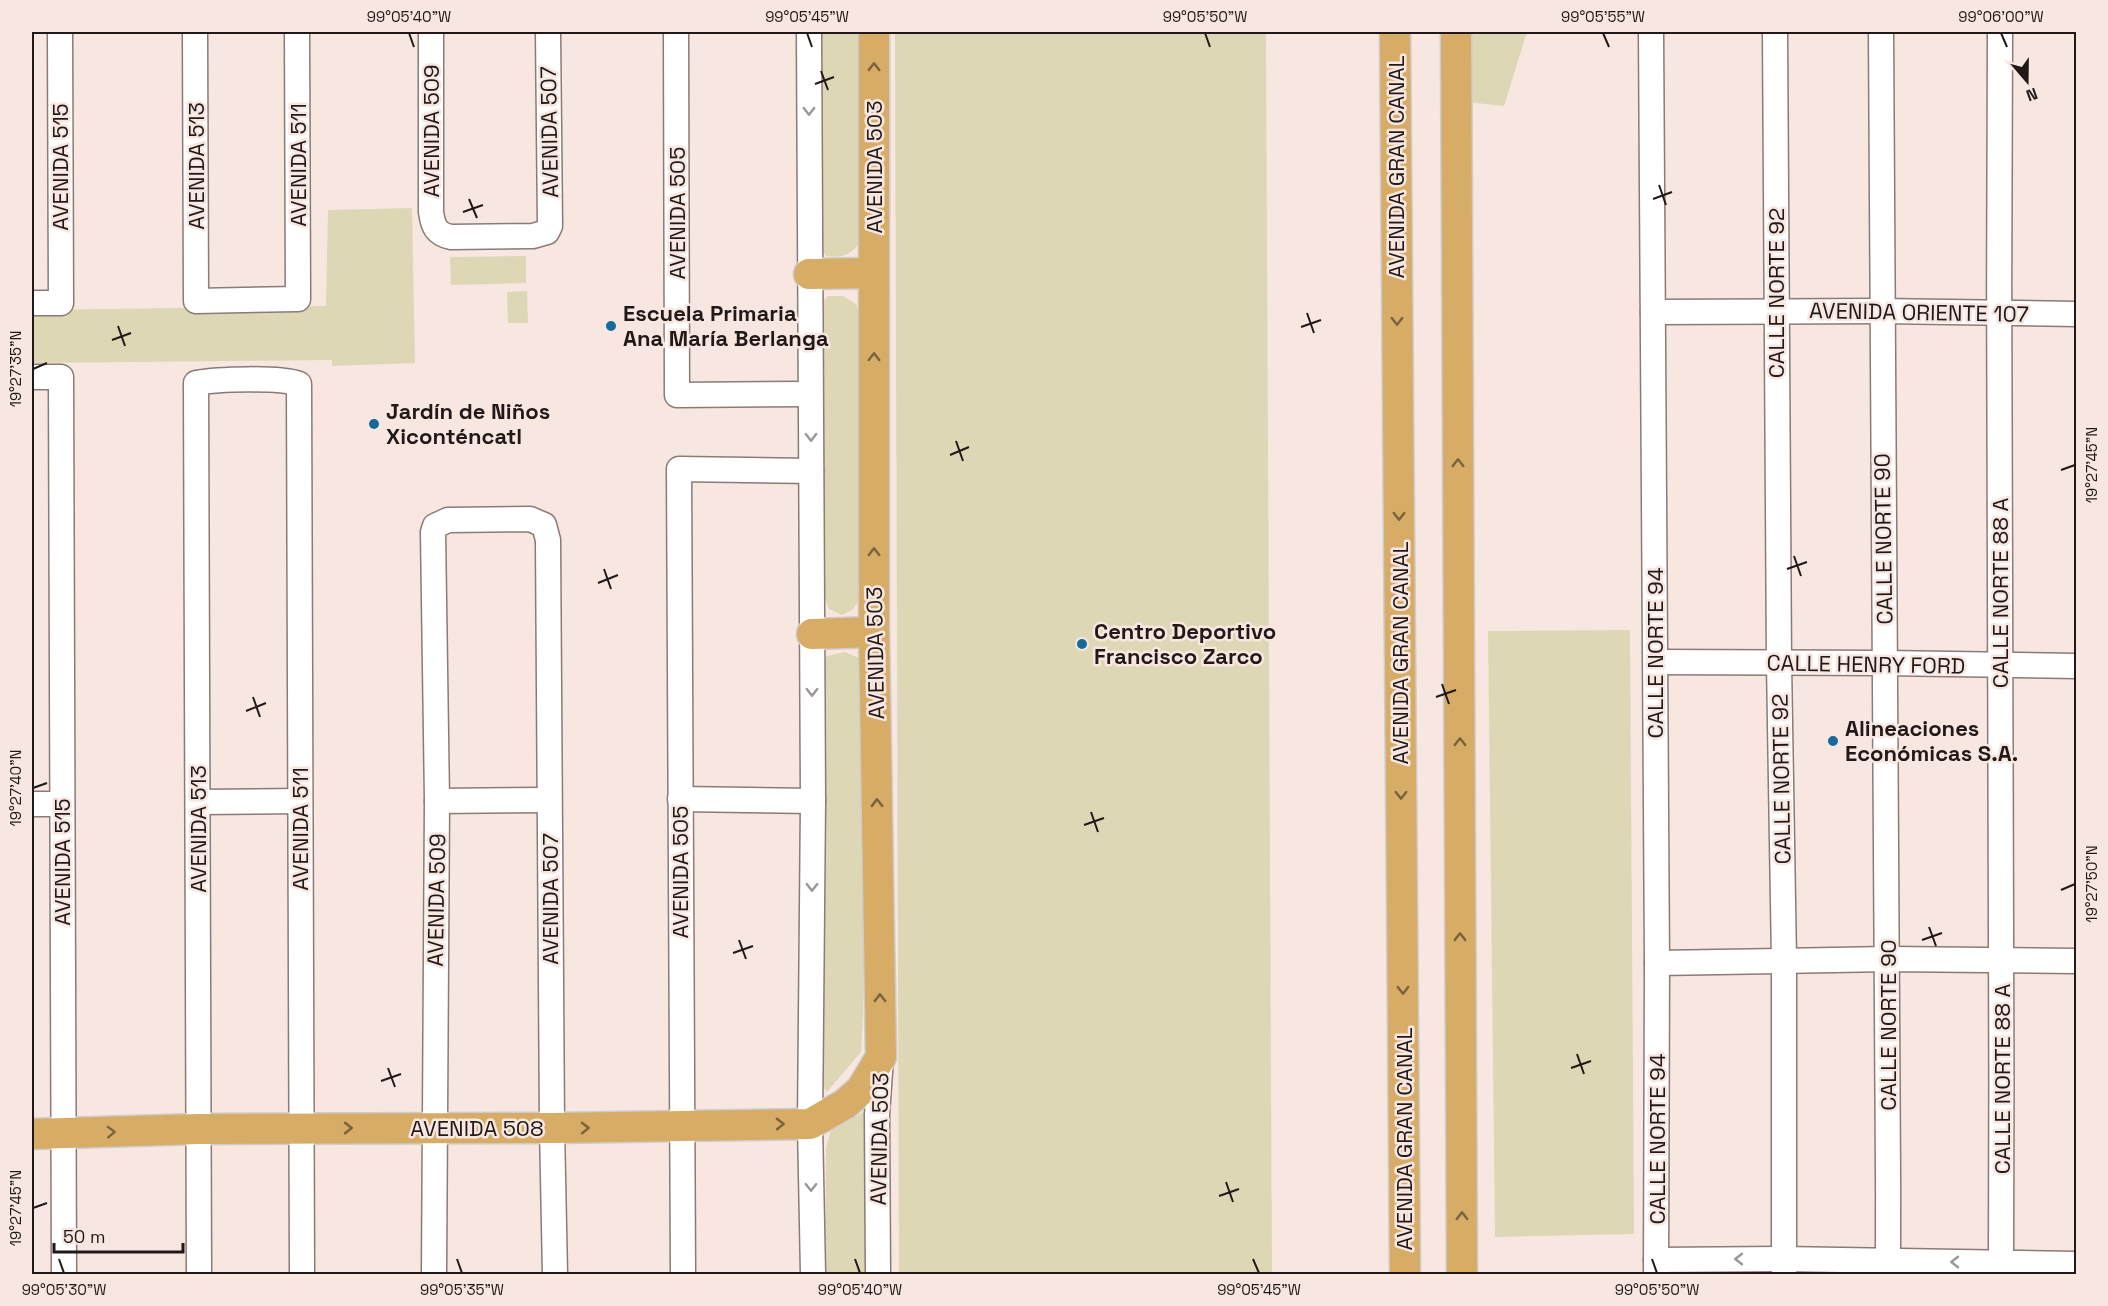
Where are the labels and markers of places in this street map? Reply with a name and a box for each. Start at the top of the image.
place label: Escuela Primaria Ana María Berlanga [623,299,829,352]
marker: Escuela Primaria Ana María Berlanga [604,319,618,333]
place label: Jardín de Niños Xiconténcatl [386,397,550,450]
marker: Jardín de Niños Xiconténcatl [367,417,381,431]
place label: Centro Deportivo Francisco Zarco [1094,617,1276,670]
marker: Centro Deportivo Francisco Zarco [1075,637,1089,651]
place label: Alineaciones Económicas S.A. [1845,714,2018,767]
marker: Alineaciones Económicas S.A. [1826,734,1840,748]

